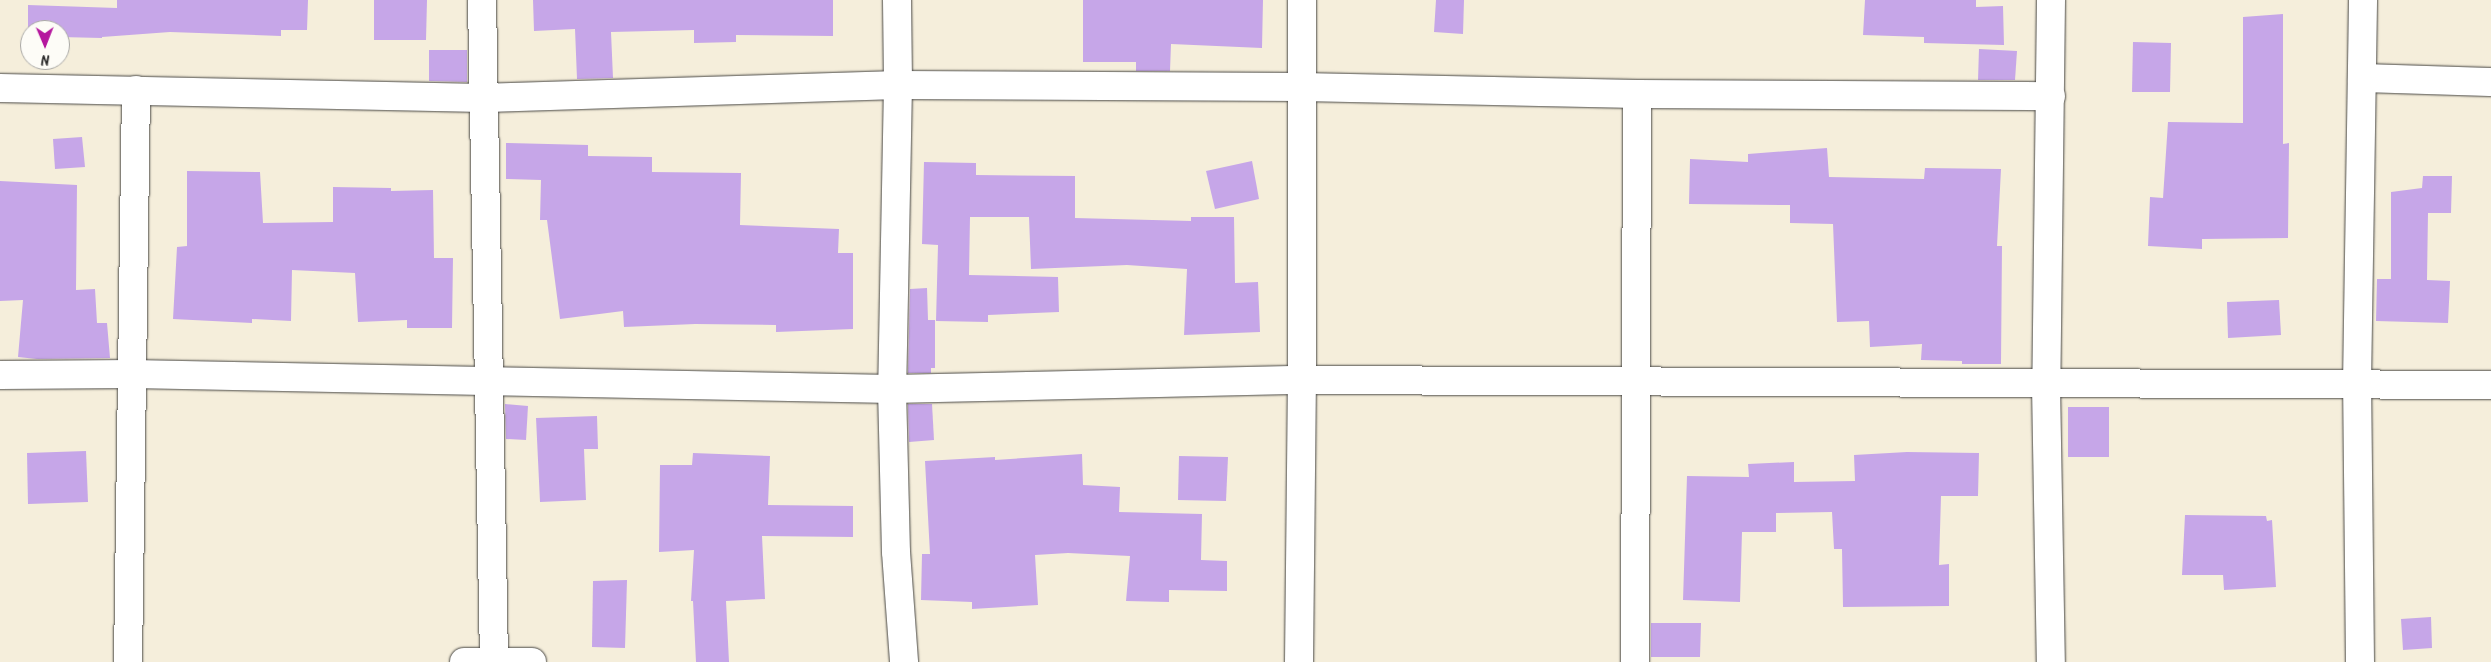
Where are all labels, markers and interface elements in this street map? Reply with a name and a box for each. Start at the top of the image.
north arrow [20,20,70,70]
text: N [41,48,50,70]

